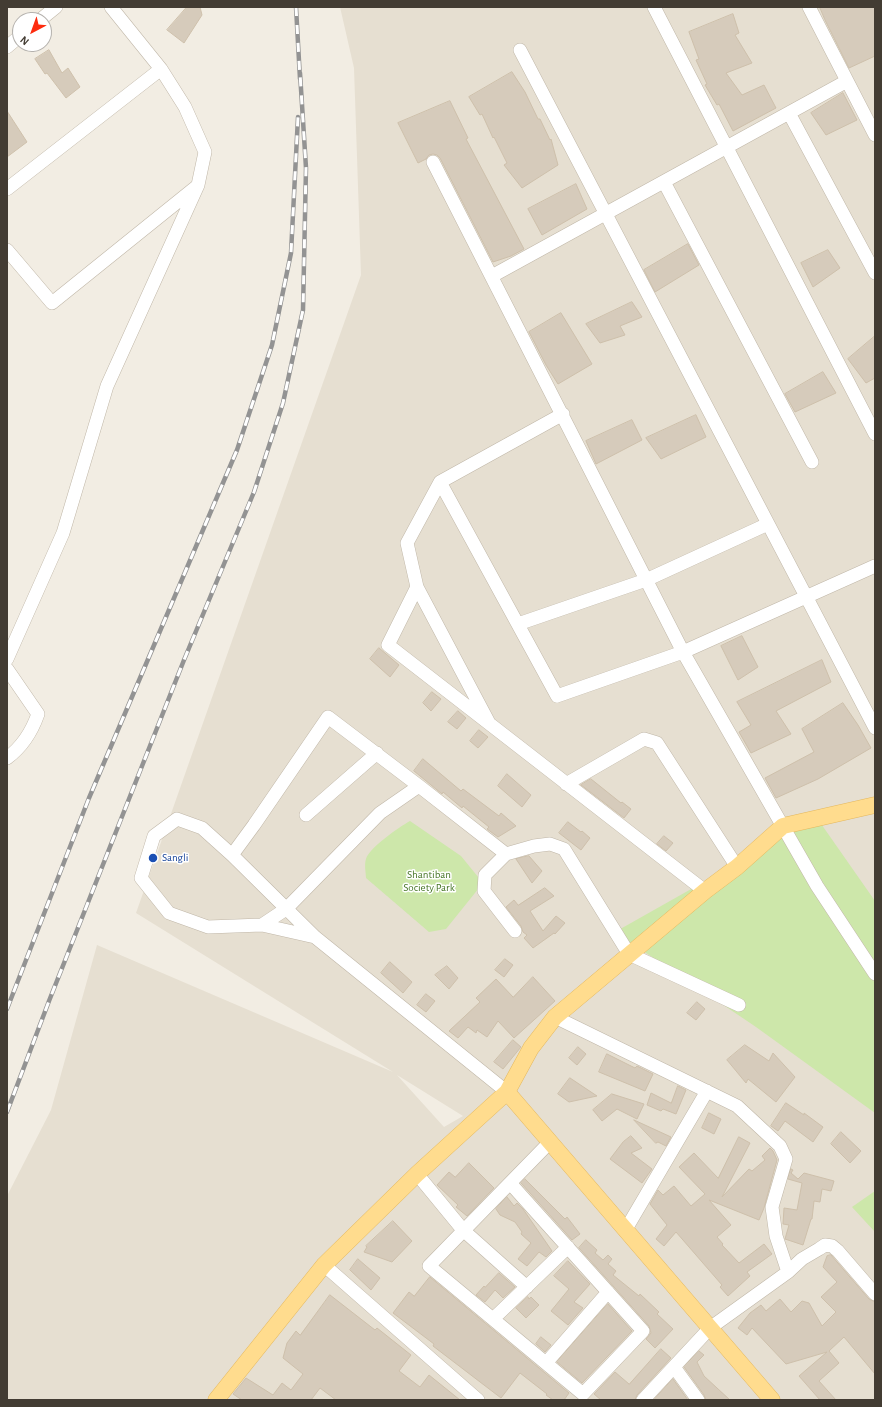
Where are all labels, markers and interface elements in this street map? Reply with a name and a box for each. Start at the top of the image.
north arrow [12,12,52,52]
text: N [18,34,31,47]
place label: Sangli [162,851,188,865]
marker: Sangli [147,852,159,864]
park label: Shantiban Society Park [403,868,455,894]

